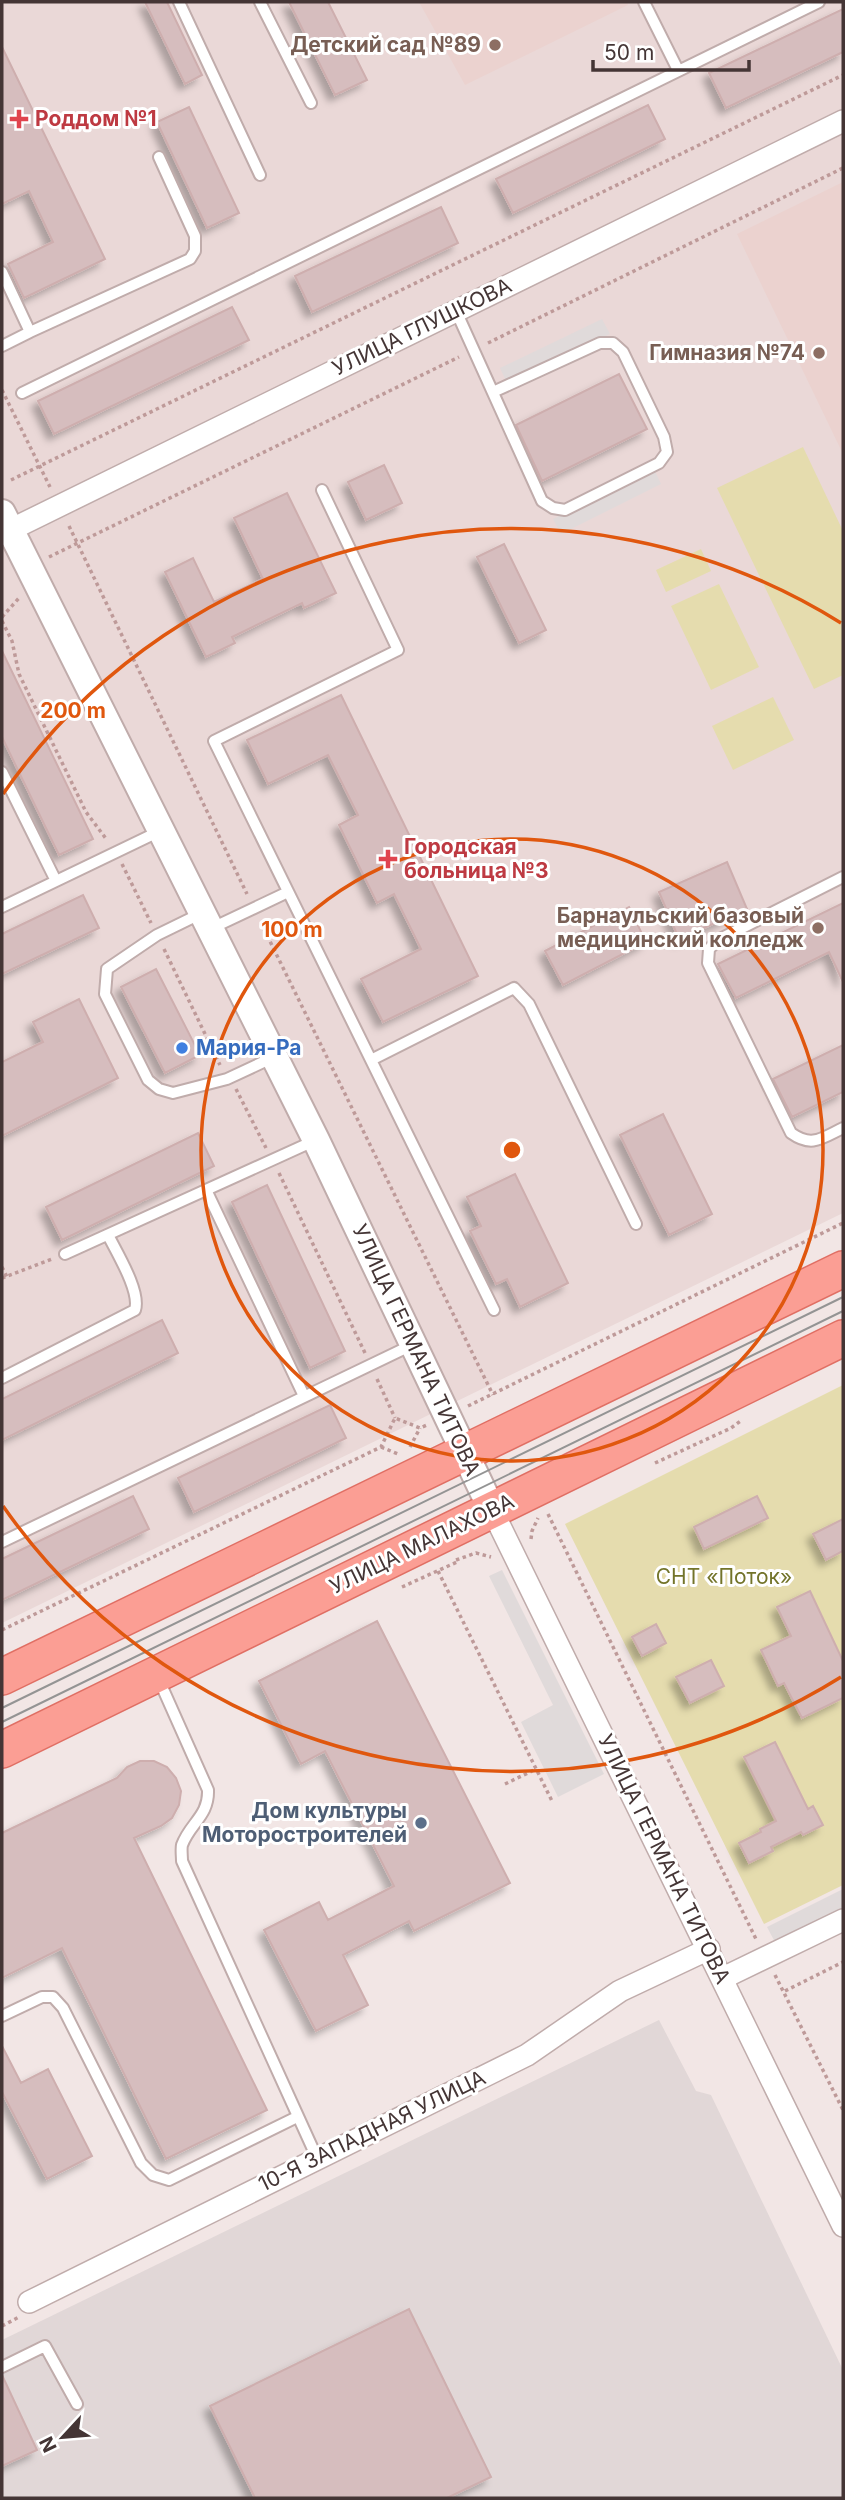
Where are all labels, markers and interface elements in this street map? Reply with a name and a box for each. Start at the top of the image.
scale bar [593,28,749,72]
place label: Детский сад №89 [290,32,481,57]
marker: Детский сад №89 [487,37,503,53]
text: 50 m [604,40,654,65]
place label: Роддом №1 [35,106,156,131]
marker: Роддом №1 [9,109,29,129]
street label: УЛИЦА ГЛУШКОВА [328,272,515,381]
place label: Гимназия №74 [649,340,805,365]
marker: Гимназия №74 [811,345,827,361]
text: 200 m [40,698,106,723]
place label: Городская больница №3 [404,834,549,883]
marker: Городская больница №3 [378,849,398,869]
place label: Барнаульский базовый медицинский колледж [557,903,804,952]
text: 100 m [261,917,323,942]
marker: Барнаульский базовый медицинский колледж [810,920,826,936]
place label: Мария-Ра [196,1035,302,1060]
marker: Мария-Ра [174,1040,190,1056]
centre of rings [500,1138,524,1162]
street label: УЛИЦА ГЕРМАНА ТИТОВА [347,1220,486,1479]
street label: УЛИЦА МАЛАХОВА [326,1488,518,1599]
park label: СНТ «Поток» [656,1564,792,1589]
street label: УЛИЦА ГЕРМАНА ТИТОВА [593,1730,736,1988]
place label: Дом культуры Моторостроителей [202,1798,407,1847]
marker: Дом культуры Моторостроителей [413,1815,429,1831]
street label: 10-Я ЗАПАДНАЯ УЛИЦА [254,2065,489,2196]
north arrow [28,2402,98,2472]
text: N [35,2433,62,2456]

